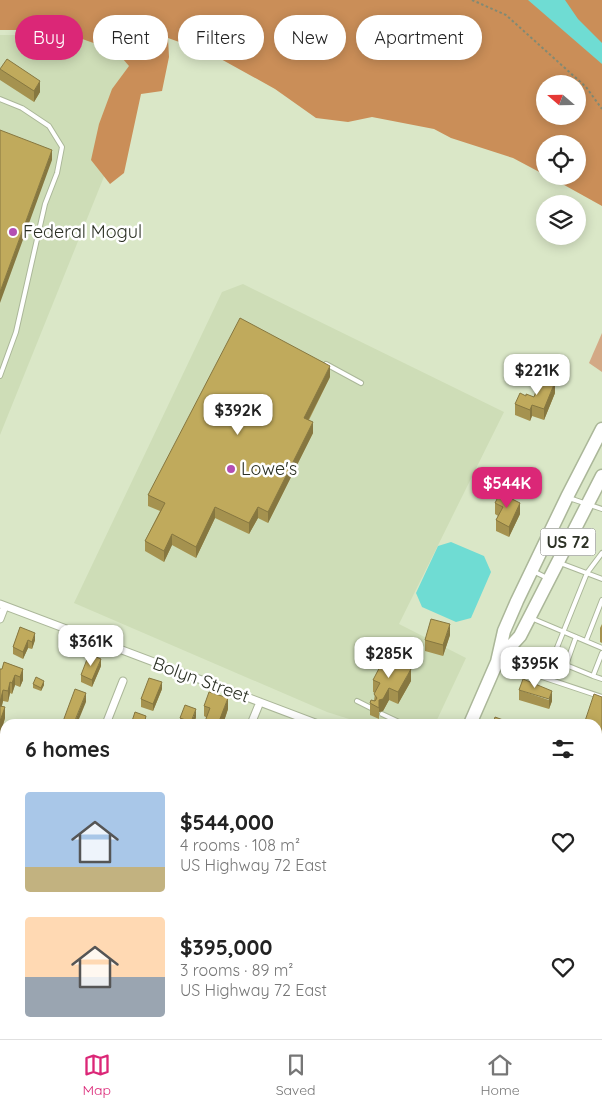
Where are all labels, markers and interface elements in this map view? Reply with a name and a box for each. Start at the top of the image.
chip: Buy [15,15,83,60]
chip: Rent [93,15,168,60]
chip: Filters [178,15,264,60]
chip: New [274,15,346,60]
chip: Apartment [356,15,482,60]
north arrow [536,75,586,125]
map controls [536,75,586,245]
button: locate [536,135,586,185]
button: layers [536,195,586,245]
place label: Federal Mogul [23,220,142,243]
marker: Federal Mogul [7,226,19,238]
pin: $221K [502,354,572,396]
text: $221K [515,360,559,380]
pin: $392K [203,394,273,436]
text: $392K [215,400,261,420]
place label: Lowe's [241,457,297,480]
marker: Lowe's [225,463,237,475]
pin: $544K [472,466,542,509]
text: $544K [483,473,531,493]
road number: US 72 [540,528,596,556]
pin: $361K [56,624,126,667]
text: $361K [69,631,113,651]
pin: $285K [354,636,424,679]
text: $285K [365,643,413,663]
pin: $395K [500,646,570,689]
street label: Bolyn Street [150,651,253,708]
text: $395K [512,653,558,673]
icon: filters [549,735,577,763]
text: 6 homes [25,736,110,762]
text: $544,000 [180,809,274,835]
icon: home [65,812,125,872]
icon: heart [549,828,577,856]
text: 4 rooms · 108 m² [180,835,300,855]
text: US Highway 72 East [180,855,327,875]
text: $395,000 [180,934,272,960]
icon: home [65,937,125,997]
icon: heart [549,953,577,981]
text: 3 rooms · 89 m² [180,960,293,980]
text: US Highway 72 East [180,980,327,1000]
tab: Map [82,1051,111,1099]
tab: Saved [276,1051,316,1099]
tab: Home [480,1051,520,1099]

